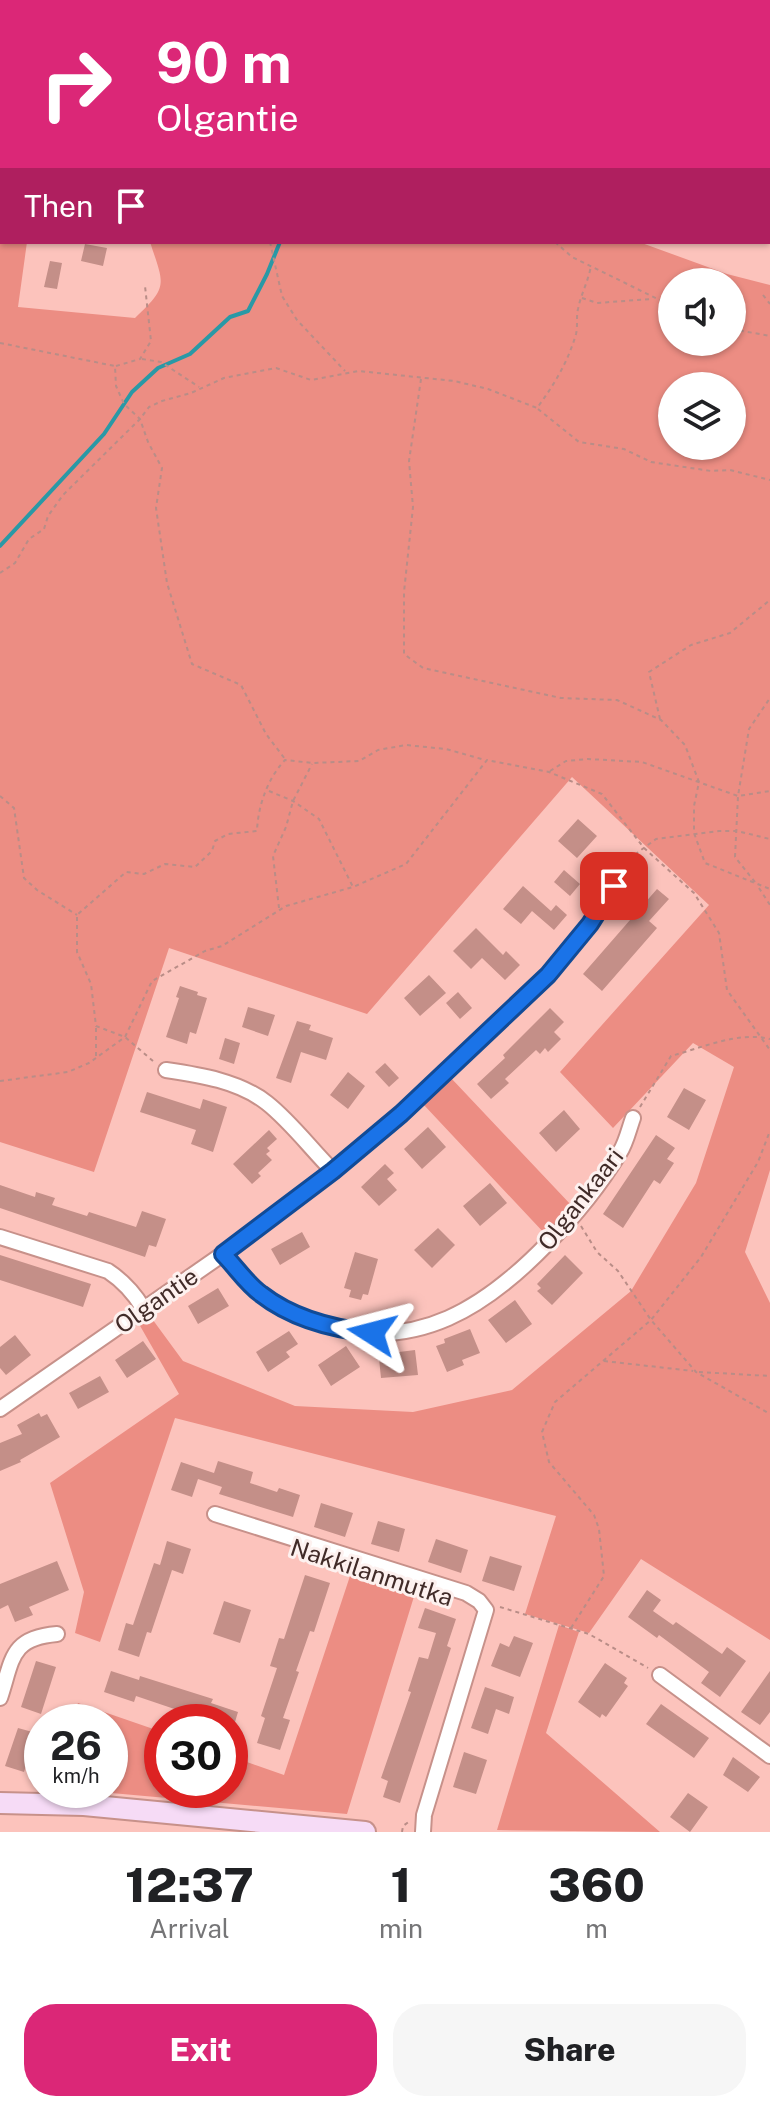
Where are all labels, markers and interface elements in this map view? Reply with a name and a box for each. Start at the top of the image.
text: 90 m [156,30,292,96]
icon: right [24,32,128,136]
text: Olgantie [156,97,299,139]
icon: arrive [109,184,153,228]
text: Then [24,188,93,224]
map controls [658,268,746,460]
button: sound [658,268,746,356]
button: layers [658,372,746,460]
pin [580,852,648,920]
icon: arrive [592,864,636,908]
street label: Olgankaari [532,1142,628,1256]
street label: Olgantie [109,1261,203,1339]
position arrow [330,1291,414,1375]
street label: Nakkilanmutka [287,1533,457,1611]
speed limit sign: 30 [144,1704,248,1808]
text: 26 [50,1722,102,1769]
text: km/h [52,1764,100,1788]
text: 12:37 [125,1856,254,1913]
text: 1 [391,1856,412,1913]
text: 360 [548,1856,645,1913]
text: Arrival [149,1913,230,1944]
text: min [379,1913,423,1944]
text: m [585,1913,608,1944]
button: Exit [24,2004,377,2096]
button: Share [393,2004,746,2096]

